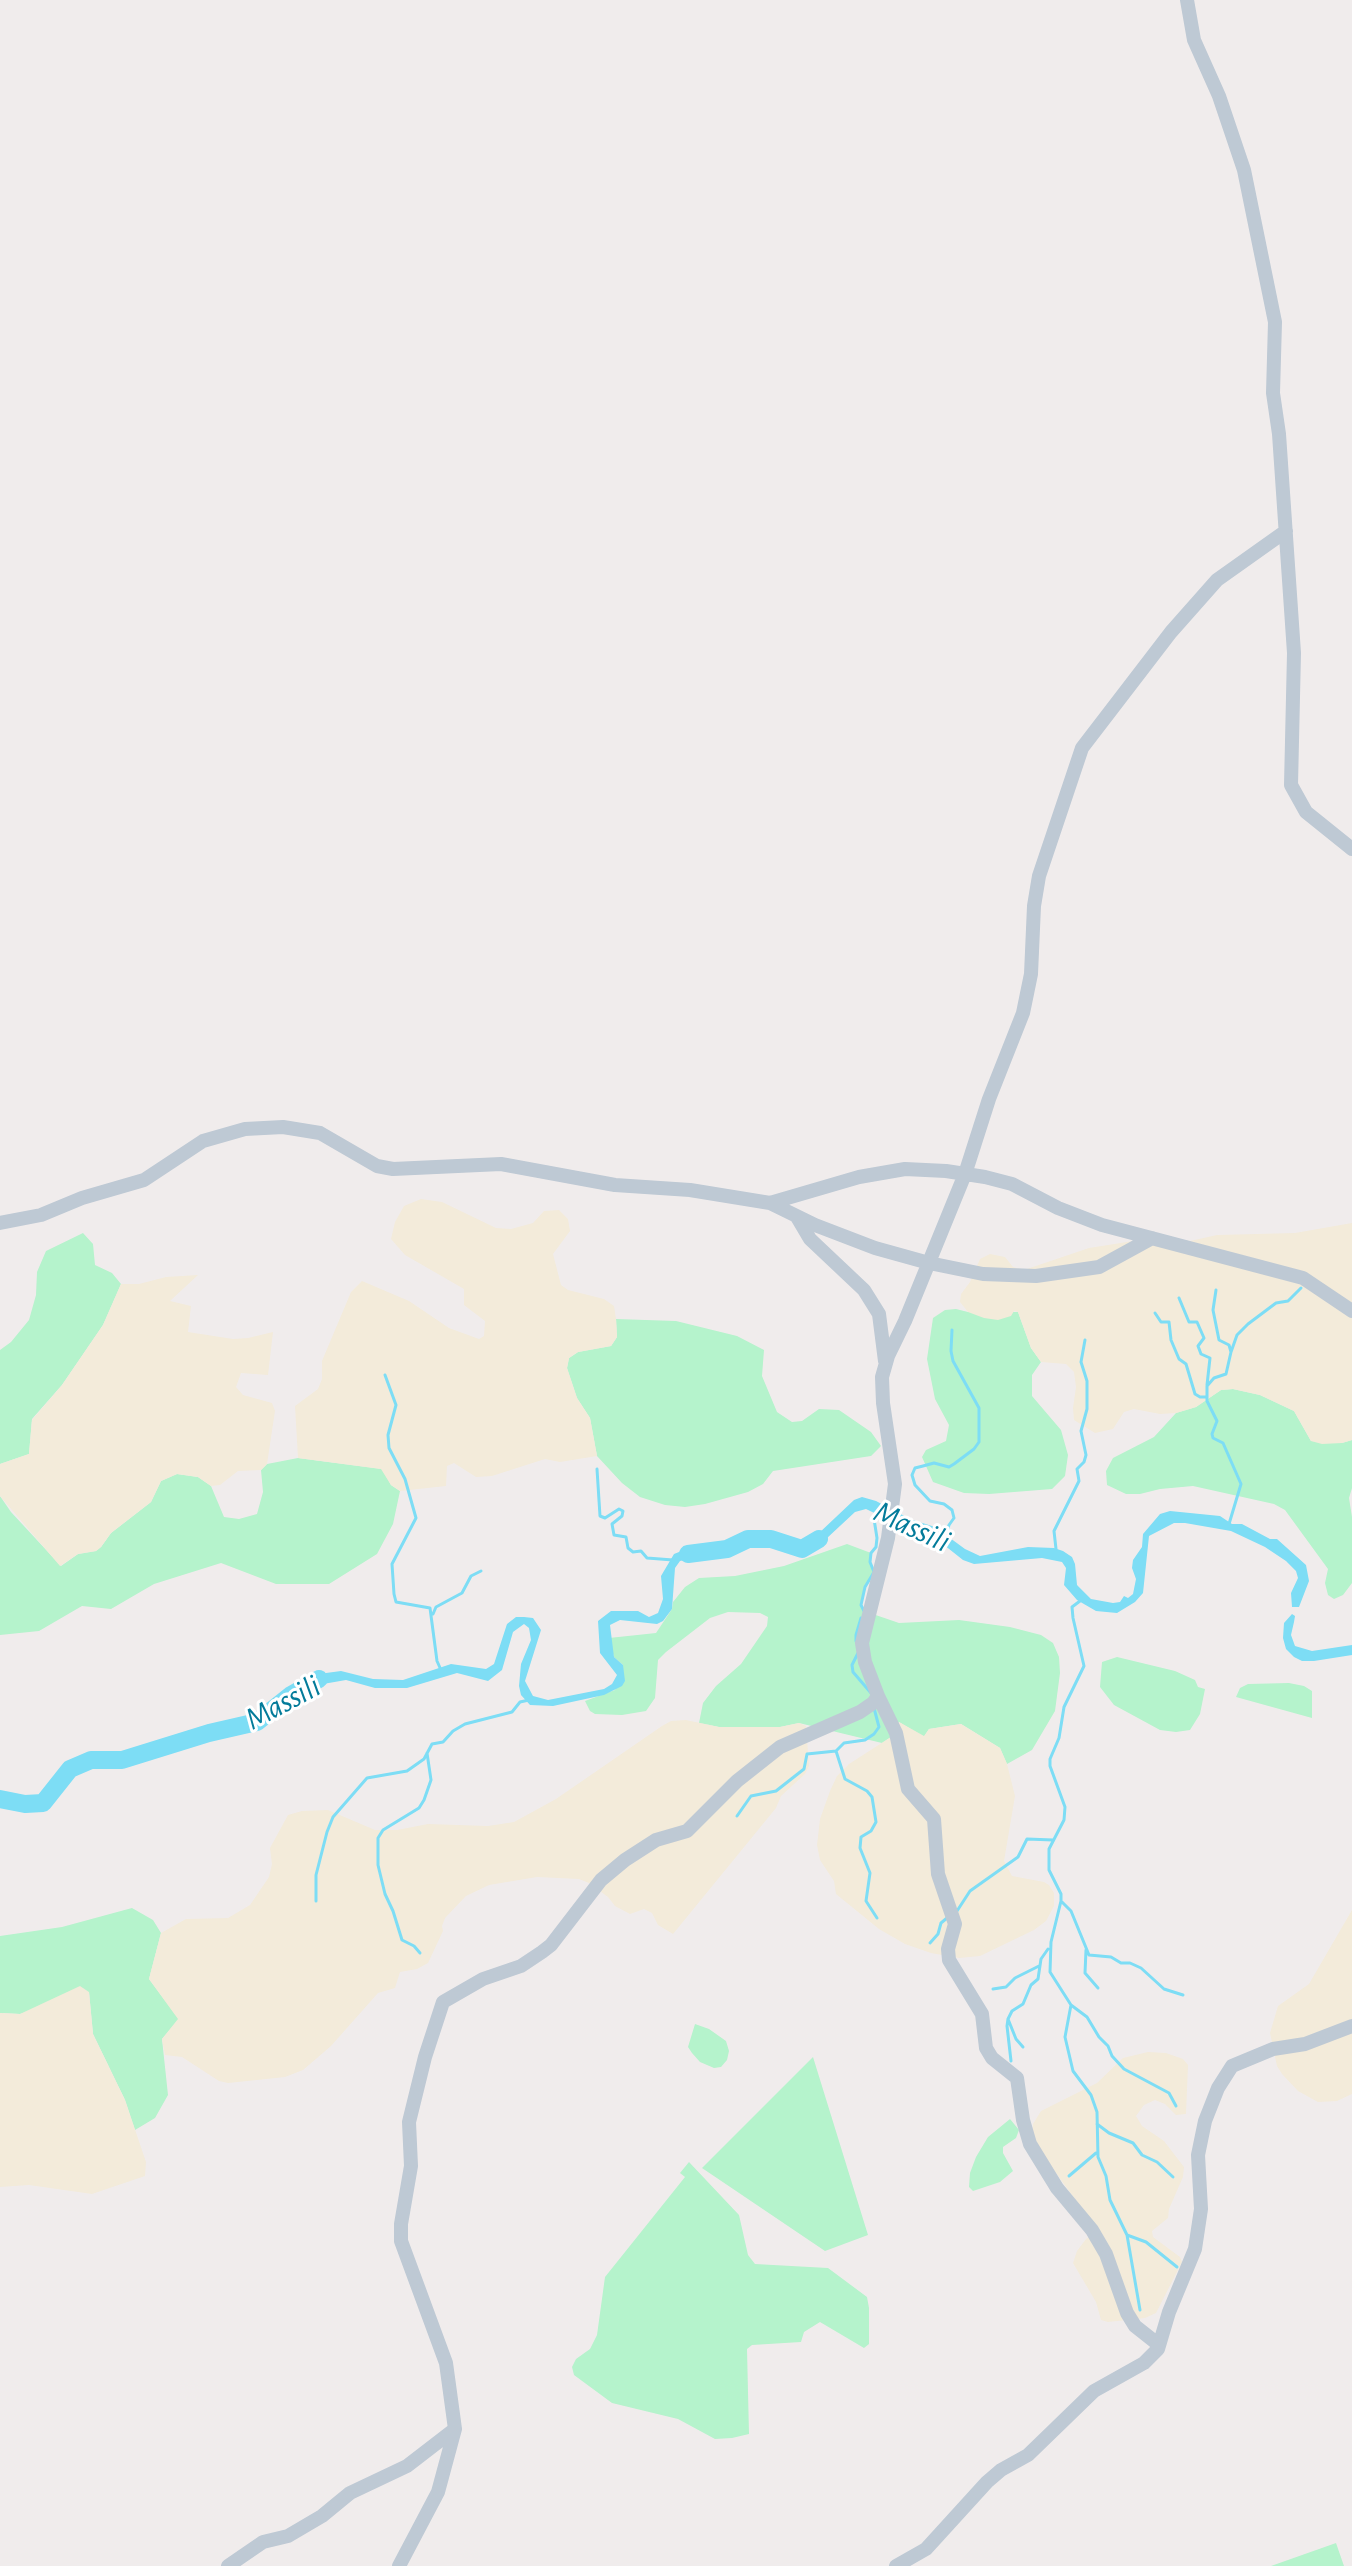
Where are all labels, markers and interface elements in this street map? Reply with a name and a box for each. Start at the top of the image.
water label: Massili [868,1493,956,1561]
water label: Massili [239,1667,327,1739]

